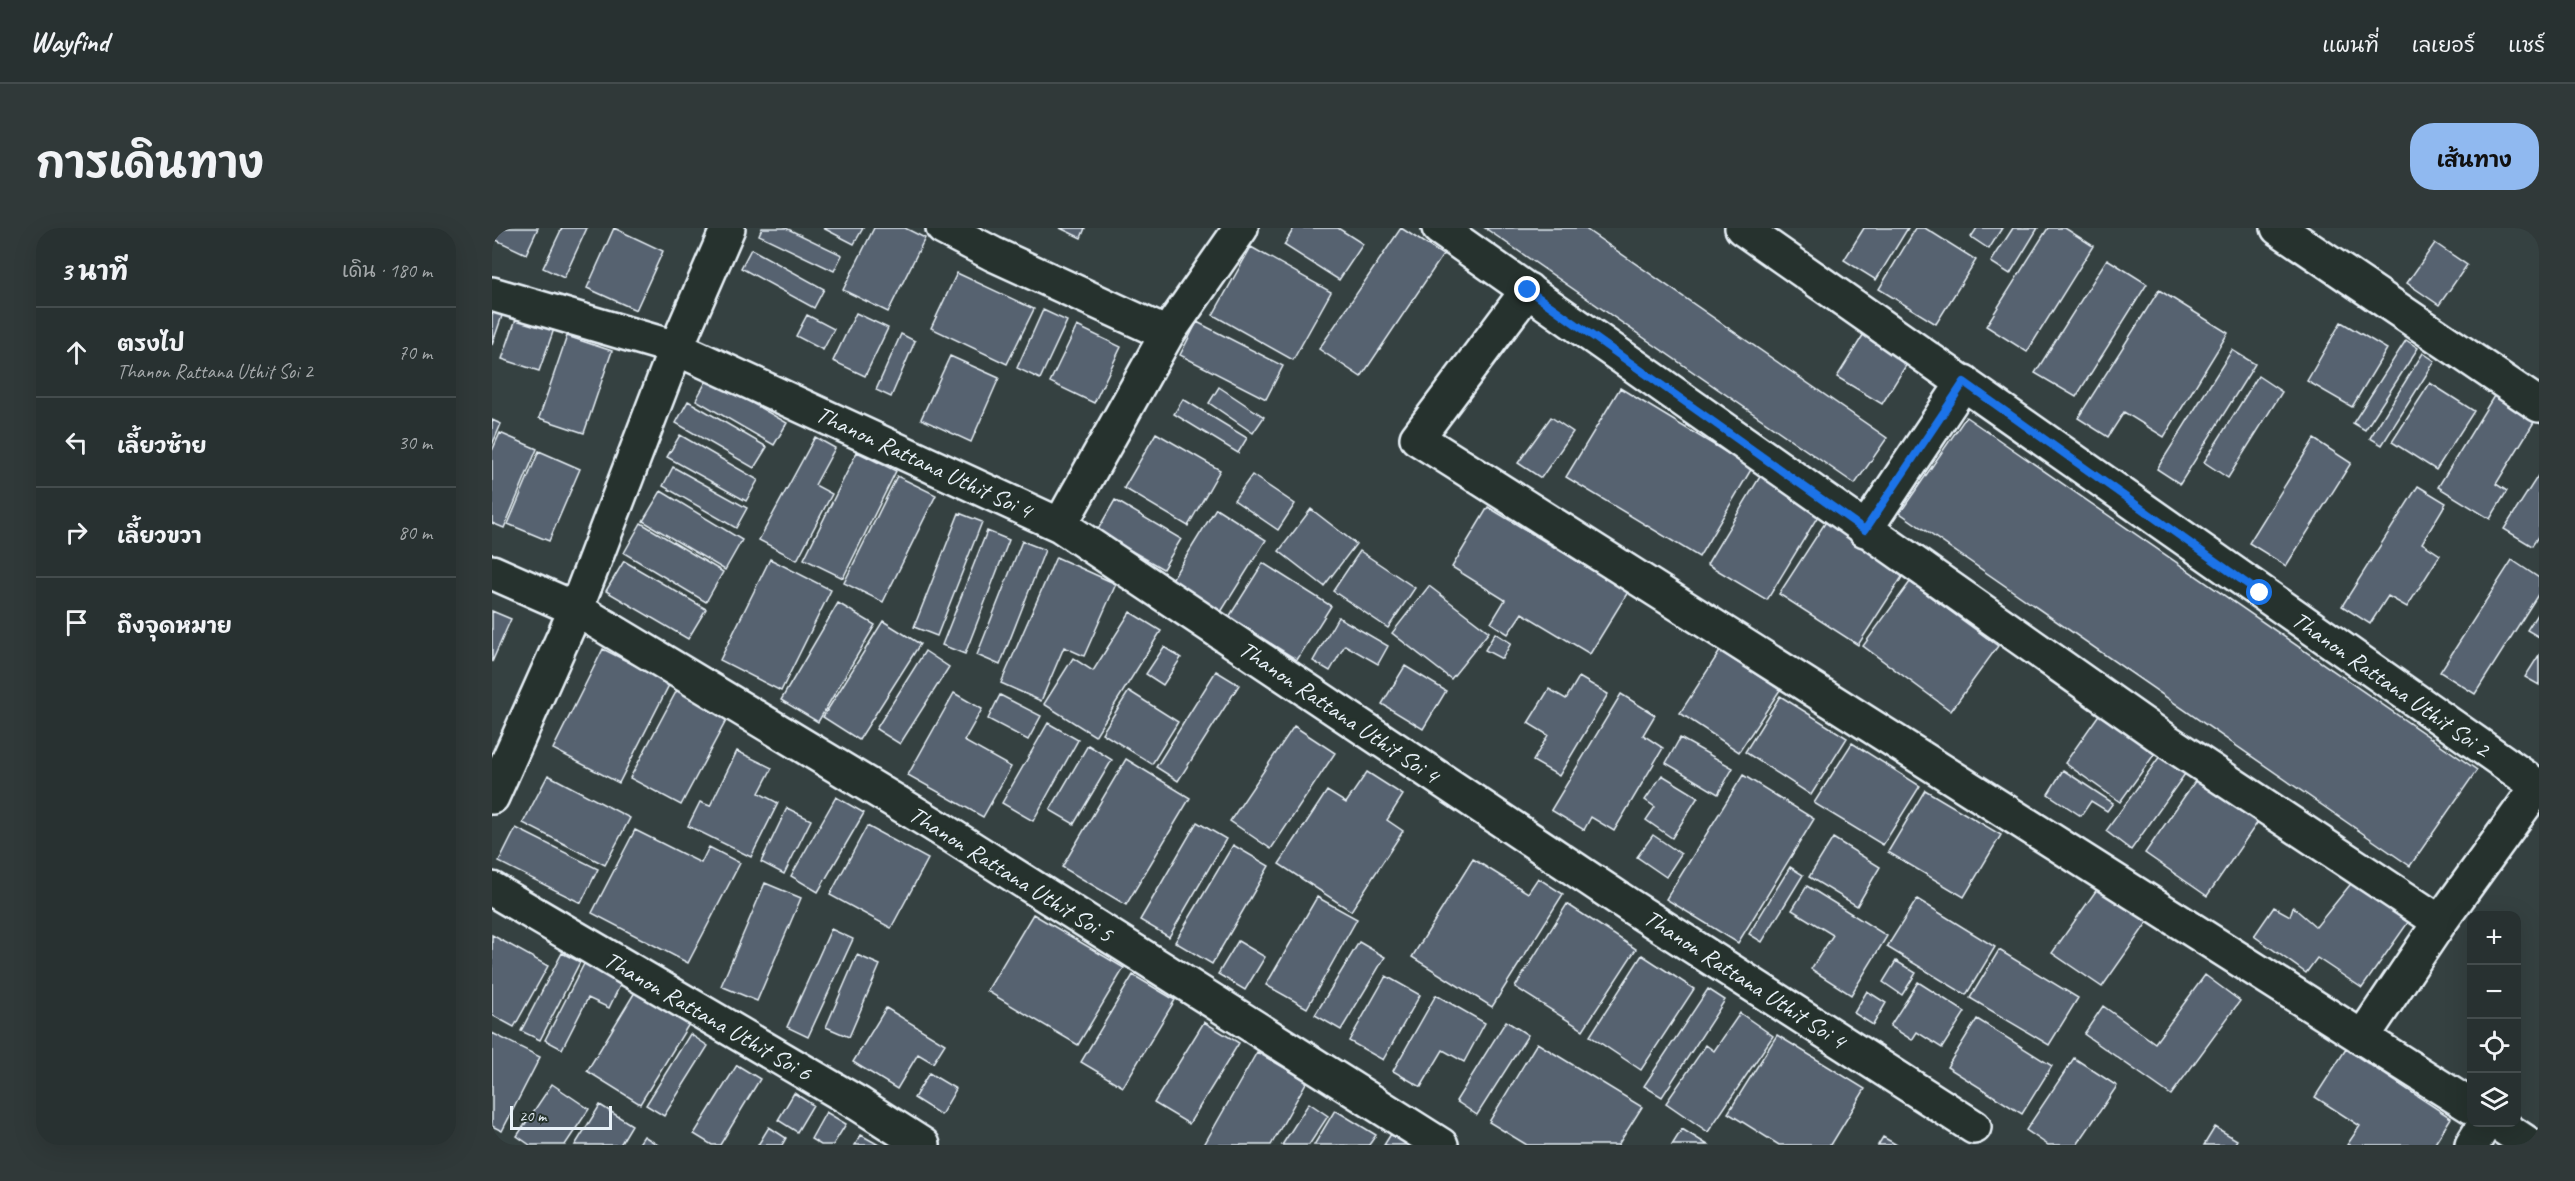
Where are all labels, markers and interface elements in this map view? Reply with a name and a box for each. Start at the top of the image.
text: Wayfind [30,24,109,59]
text: แผนที่ [2322,32,2379,58]
text: เลเยอร์ [2412,32,2475,58]
text: แชร์ [2508,32,2545,58]
button: เส้นทาง [2410,123,2539,190]
text: การเดินทาง [36,137,264,190]
text: 3 นาที [60,255,128,288]
text: เดิน · 180 m [342,258,432,283]
route end [1514,276,1540,302]
text: ตรงไป [117,330,185,358]
icon: ahead [60,336,93,369]
text: 70 m [398,340,432,365]
text: Thanon Rattana Uthit Soi 2 [117,359,313,384]
street label: Thanon Rattana Uthit Soi 4 [811,399,1039,526]
icon: left [60,426,93,459]
text: 30 m [398,430,432,455]
text: เลี้ยวซ้าย [117,432,207,460]
icon: right [60,516,93,549]
text: 80 m [398,520,432,545]
text: เลี้ยวขวา [117,522,201,550]
route start [2246,579,2272,605]
street label: Thanon Rattana Uthit Soi 2 [2286,604,2498,765]
icon: arrive [60,606,93,639]
text: ถึงจุดหมาย [117,612,232,640]
street label: Thanon Rattana Uthit Soi 4 [1233,634,1447,791]
street label: Thanon Rattana Uthit Soi 5 [903,799,1120,950]
street label: Thanon Rattana Uthit Soi 4 [1638,902,1854,1057]
map controls [2467,911,2521,1127]
button: + [2467,911,2521,965]
street label: Thanon Rattana Uthit Soi 6 [599,944,818,1088]
button: − [2467,965,2521,1019]
button: locate [2467,1019,2521,1073]
button: layers [2467,1073,2521,1127]
scale bar [510,1103,612,1130]
text: 20 m [519,1106,546,1126]

